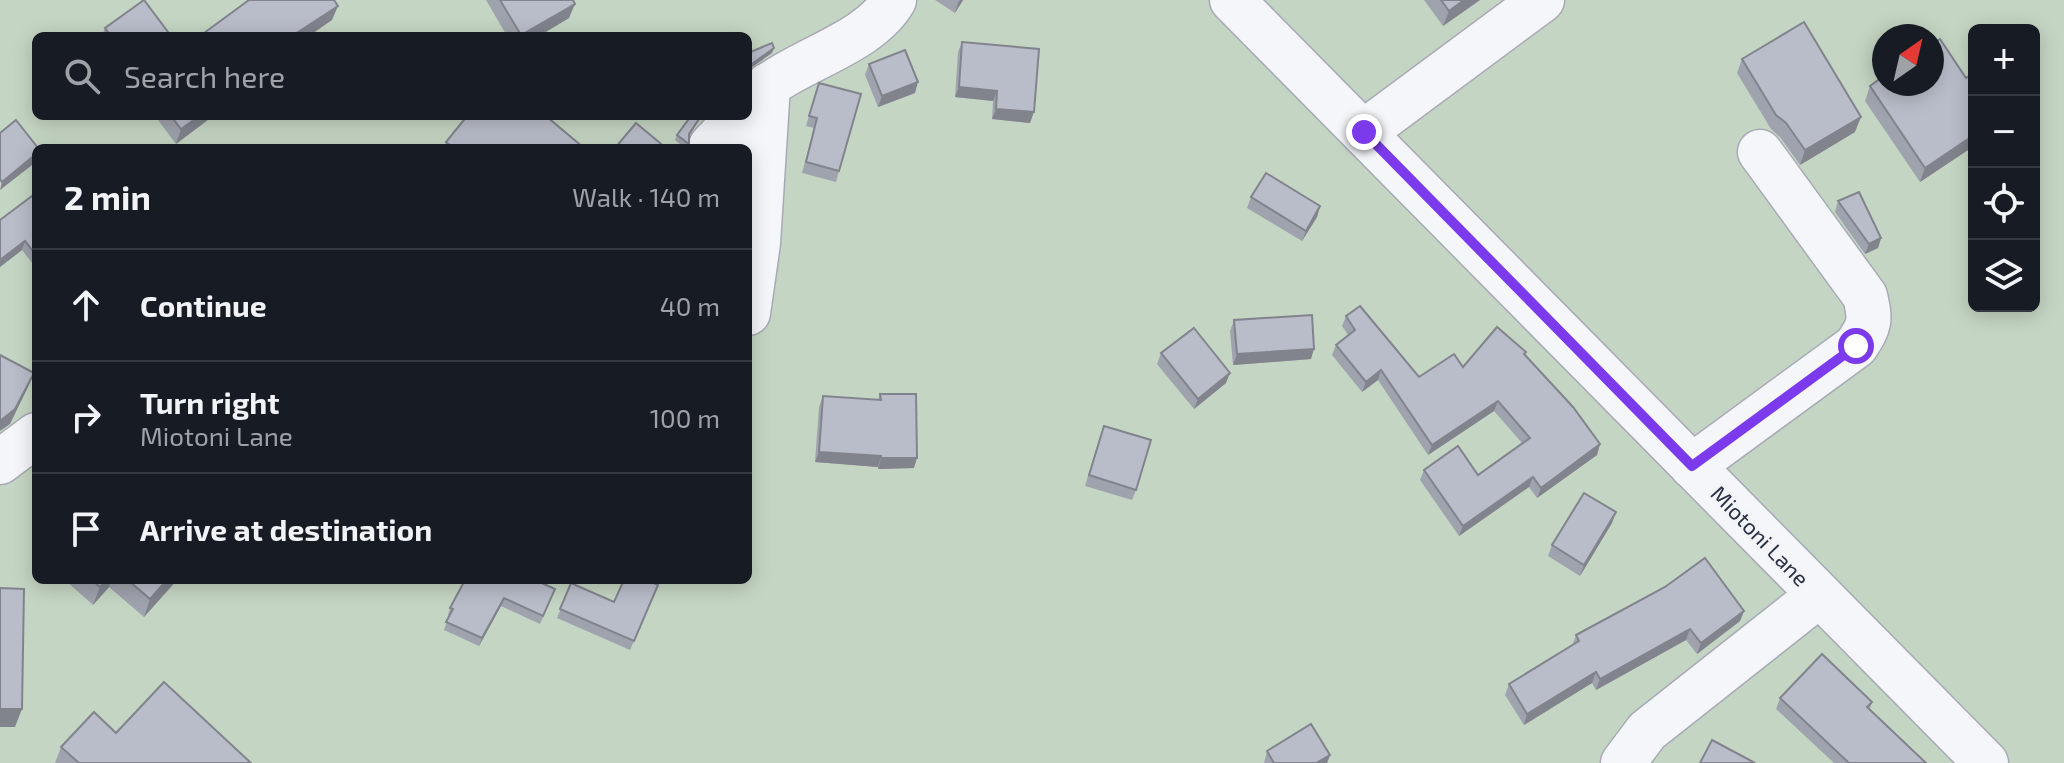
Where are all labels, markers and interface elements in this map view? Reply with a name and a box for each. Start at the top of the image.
north arrow [1872,24,1944,96]
map controls [1968,24,2040,312]
button: + [1968,24,2040,96]
search box [32,32,752,120]
icon: search [60,54,104,98]
text: Search here [124,58,285,94]
button: − [1968,96,2040,168]
route end [1346,114,1382,150]
button: locate [1968,168,2040,240]
text: 2 min [64,176,151,217]
text: Walk · 140 m [572,181,720,212]
button: layers [1968,240,2040,312]
icon: ahead [64,283,108,327]
text: Continue [140,287,267,323]
text: 40 m [660,290,720,321]
route start [1838,328,1874,364]
text: Turn right [140,384,280,420]
icon: right [64,395,108,439]
text: 100 m [650,402,720,433]
text: Miotoni Lane [140,420,293,451]
street label: Miotoni Lane [1706,480,1815,591]
icon: arrive [64,507,108,551]
text: Arrive at destination [140,511,432,547]

